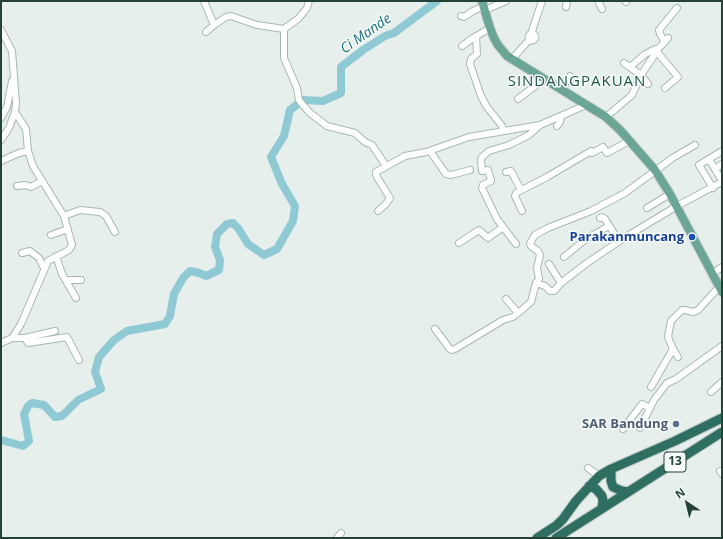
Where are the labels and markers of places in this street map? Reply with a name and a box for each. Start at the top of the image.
place label: Parakanmuncang [569,229,684,245]
marker: Parakanmuncang [687,232,697,242]
place label: SAR Bandung [582,416,668,432]
marker: SAR Bandung [671,419,681,429]

